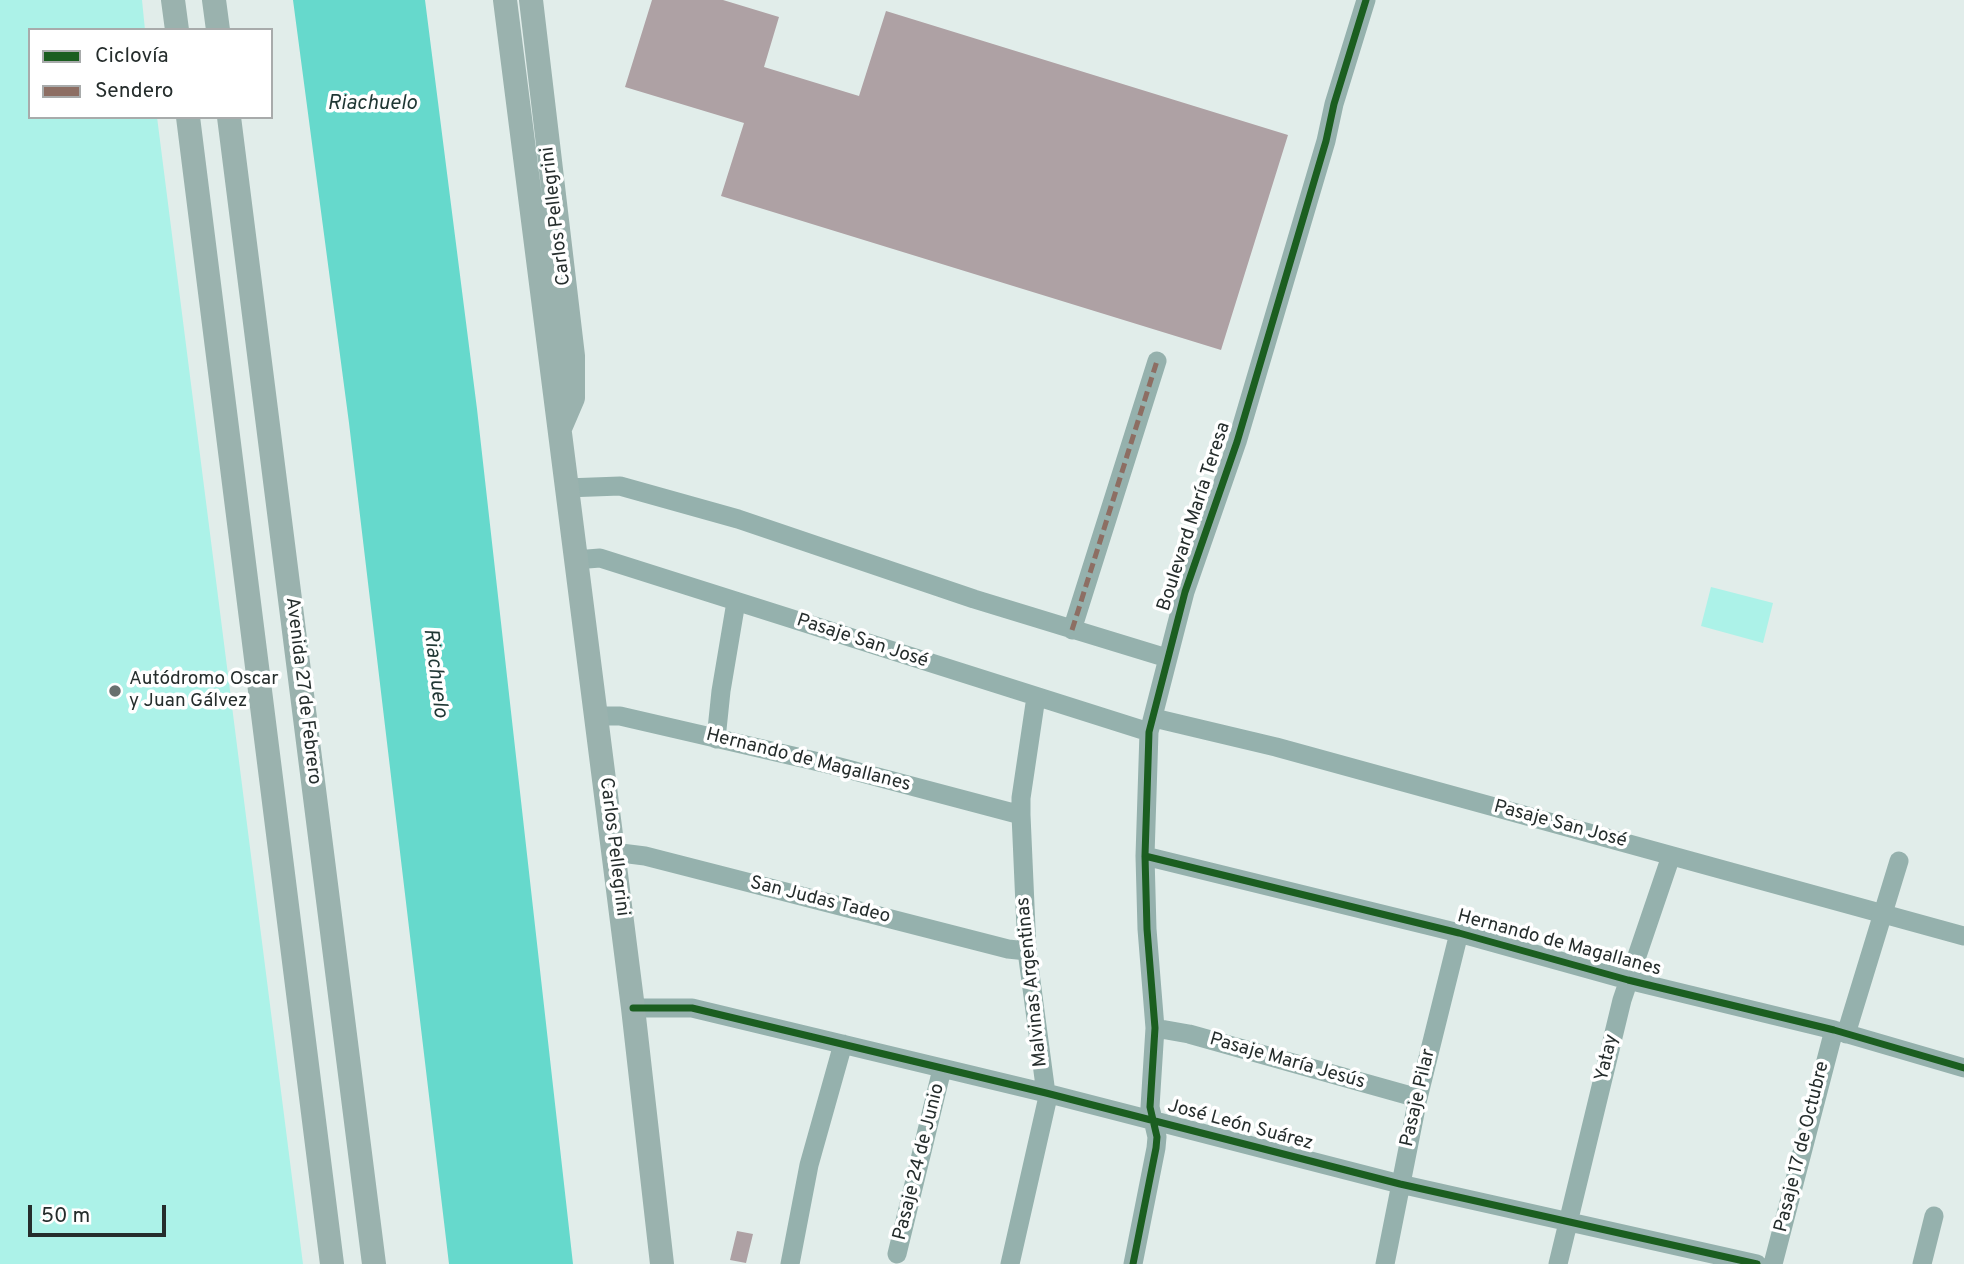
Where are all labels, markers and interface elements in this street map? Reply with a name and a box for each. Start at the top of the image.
legend [28,28,273,119]
text: Ciclovía [95,43,169,70]
text: Sendero [95,78,174,105]
water label: Riachuelo [327,92,417,118]
street label: Carlos Pellegrini [537,145,577,287]
street label: Boulevard María Teresa [1154,420,1236,614]
street label: Avenida 27 de Febrero [279,596,325,786]
street label: Pasaje San José [793,610,931,674]
water label: Riachuelo [416,627,452,719]
place label: Autódromo Oscar y Juan Gálvez [129,669,279,713]
marker: Autódromo Oscar y Juan Gálvez [107,683,123,699]
street label: Hernando de Magallanes [703,725,913,797]
street label: Carlos Pellegrini [593,776,633,918]
street label: Pasaje San José [1491,796,1629,854]
street label: San Judas Tadeo [747,873,893,929]
street label: Malvinas Argentinas [1013,896,1053,1068]
street label: Hernando de Magallanes [1455,906,1663,982]
street label: Pasaje María Jesús [1207,1029,1367,1095]
street label: Yatay [1592,1032,1624,1084]
street label: Pasaje Pilar [1397,1047,1441,1149]
street label: Pasaje 17 de Octubre [1771,1059,1835,1235]
street label: Pasaje 24 de Junio [889,1081,951,1243]
street label: José León Suárez [1165,1096,1315,1156]
scale bar [32,1190,170,1234]
text: 50 m [41,1203,90,1230]

